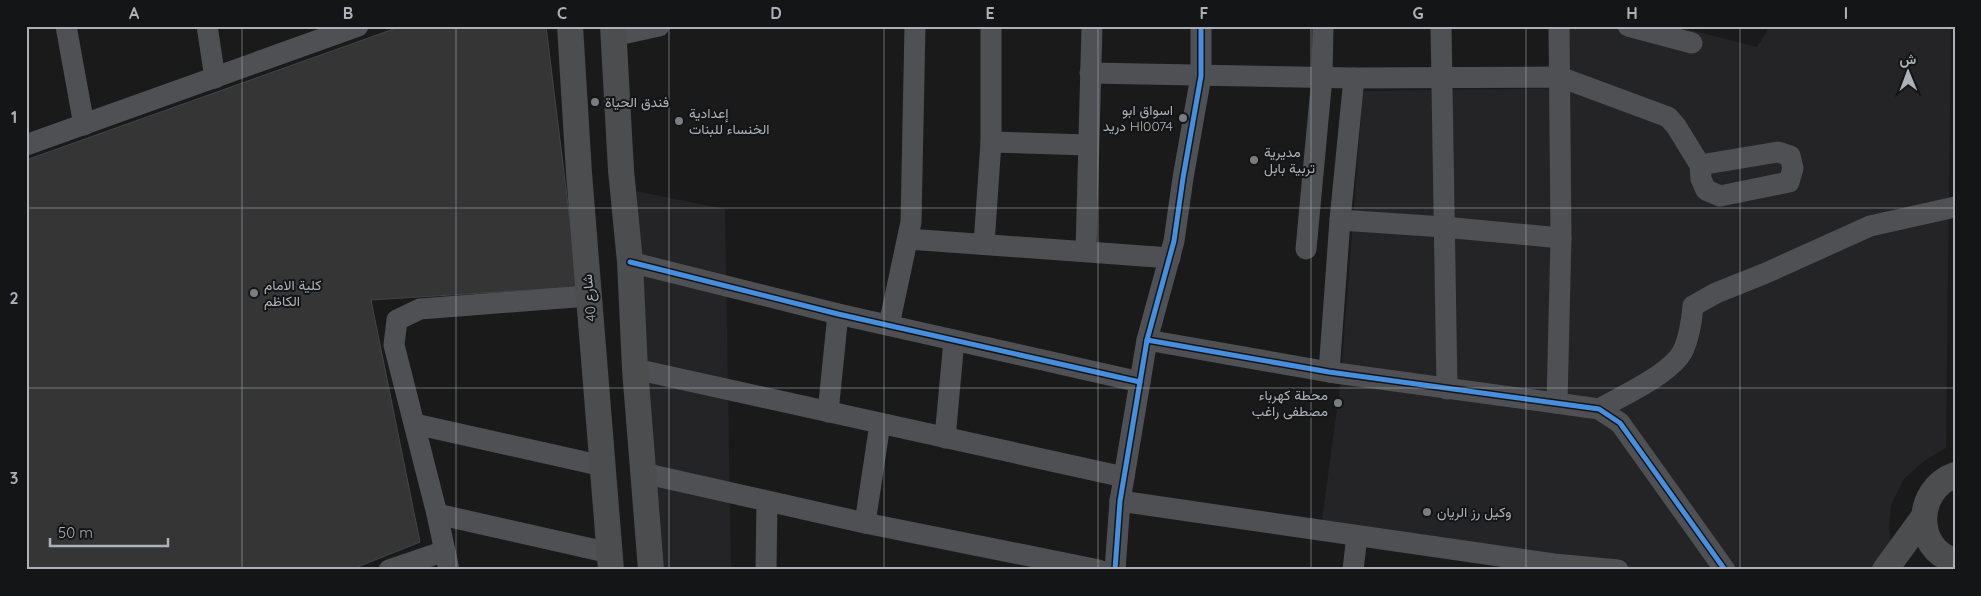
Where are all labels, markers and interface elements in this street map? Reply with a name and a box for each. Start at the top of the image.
text: A [129,3,140,23]
text: B [343,3,353,23]
text: C [557,3,567,23]
text: D [770,3,782,23]
text: E [985,3,995,23]
text: F [1200,3,1209,23]
text: G [1412,3,1424,23]
text: H [1626,3,1638,23]
text: I [1844,3,1848,23]
north arrow [1884,48,1934,98]
text: ش [1899,50,1917,68]
place label: فندق الحياة [605,93,669,111]
marker: فندق الحياة [589,96,601,108]
place label: اسواق ابو دريد Hl0074 [1103,101,1173,135]
place label: إعدادية الخنساء للبنات [689,104,769,138]
text: 1 [11,107,17,127]
marker: اسواق ابو دريد Hl0074 [1177,112,1189,124]
marker: إعدادية الخنساء للبنات [673,115,685,127]
place label: مديرية تربية بابل [1264,143,1315,177]
marker: مديرية تربية بابل [1248,154,1260,166]
street label: شارع 40 [578,273,602,323]
place label: كلية الامام الكاظم [264,276,321,310]
marker: كلية الامام الكاظم [248,287,260,299]
text: 2 [9,288,19,308]
place label: محطة كهرباء مصطفى راغب [1252,386,1328,420]
marker: محطة كهرباء مصطفى راغب [1332,397,1344,409]
text: 3 [10,468,18,488]
place label: وكيل رز الريان [1437,503,1512,521]
marker: وكيل رز الريان [1421,506,1433,518]
scale bar [50,516,168,548]
text: 50 m [58,523,93,542]

